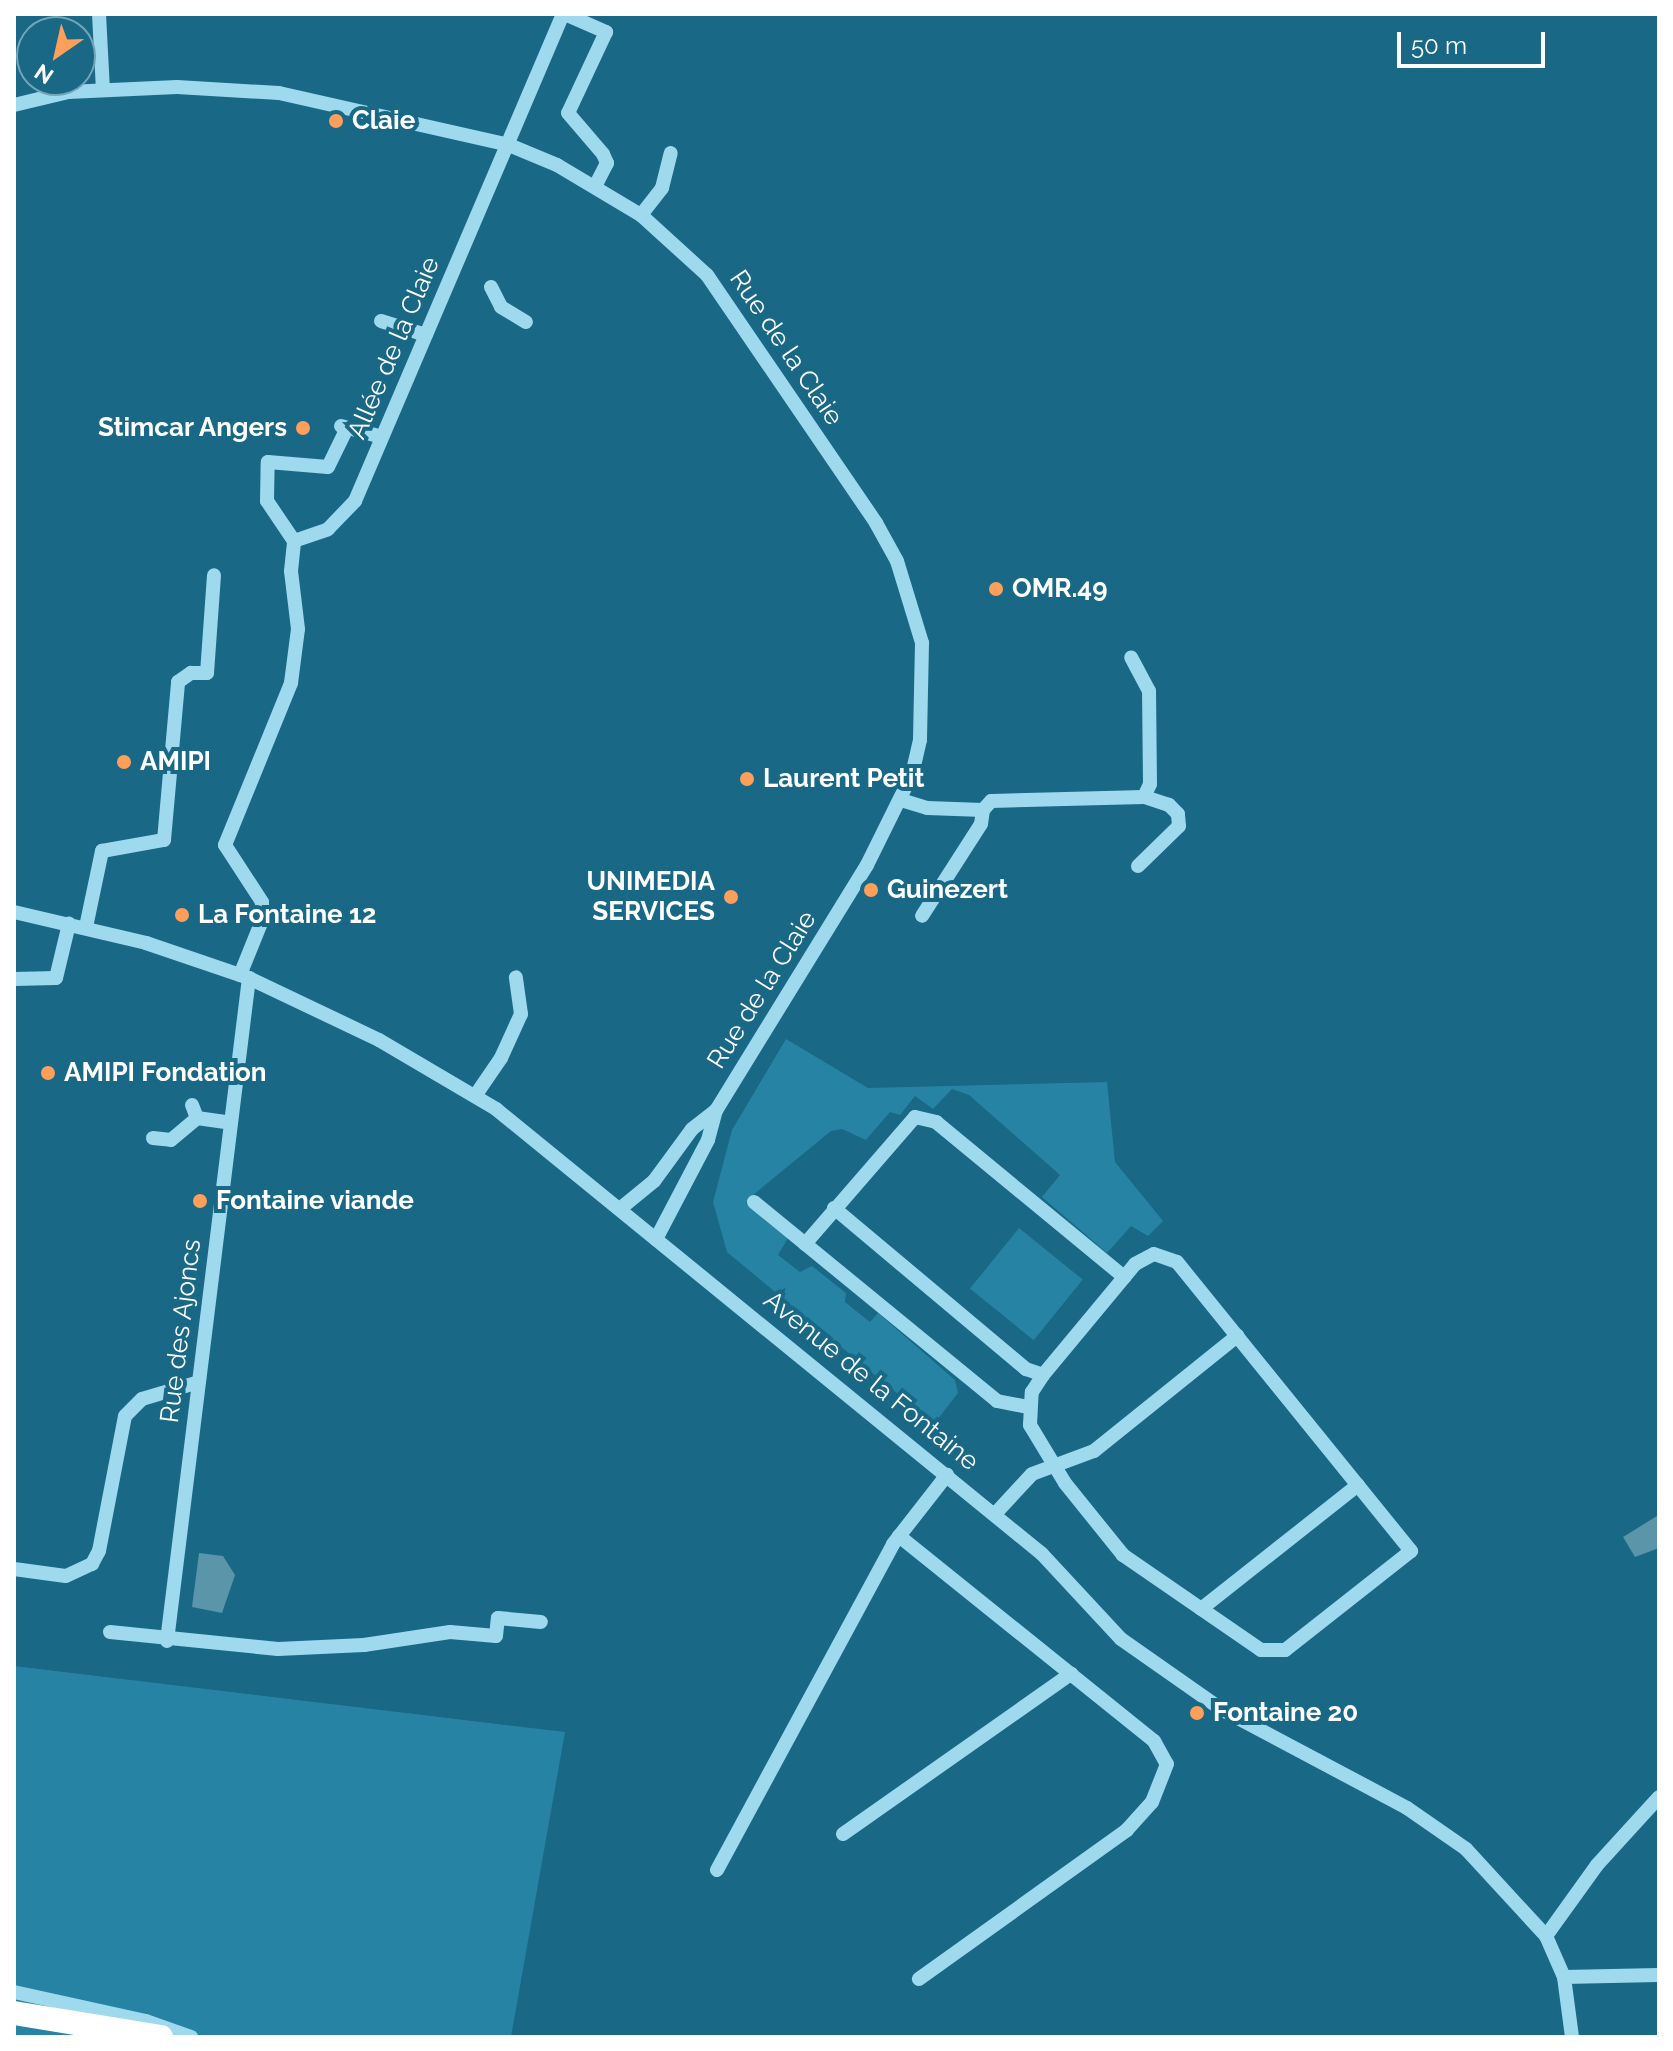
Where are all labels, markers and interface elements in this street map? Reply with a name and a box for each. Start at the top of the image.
north arrow [16,16,96,96]
scale bar [1401,16,1549,66]
text: 50 m [1411,31,1467,60]
text: N [29,59,58,90]
place label: Claie [352,105,415,137]
marker: Claie [327,112,345,130]
street label: Allée de la Claie [342,252,446,444]
street label: Rue de la Claie [723,265,849,431]
place label: Stimcar Angers [97,412,287,444]
marker: Stimcar Angers [294,419,312,437]
place label: OMR.49 [1012,573,1107,605]
marker: OMR.49 [987,580,1005,598]
place label: AMIPI [140,746,211,778]
marker: AMIPI [115,753,133,771]
place label: Laurent Petit [763,763,924,795]
marker: Laurent Petit [738,770,756,788]
place label: UNIMEDIA SERVICES [587,866,715,928]
place label: Guinezert [887,874,1008,906]
marker: Guinezert [862,881,880,899]
marker: UNIMEDIA SERVICES [722,888,740,906]
place label: La Fontaine 12 [198,899,376,931]
street label: Rue de la Claie [701,905,823,1075]
marker: La Fontaine 12 [173,906,191,924]
place label: AMIPI Fondation [64,1057,266,1089]
marker: AMIPI Fondation [39,1064,57,1082]
place label: Fontaine viande [216,1185,414,1217]
marker: Fontaine viande [191,1192,209,1210]
street label: Rue des Ajoncs [154,1237,208,1425]
street label: Avenue de la Fontaine [757,1285,985,1477]
place label: Fontaine 20 [1213,1697,1358,1729]
marker: Fontaine 20 [1188,1704,1206,1722]

